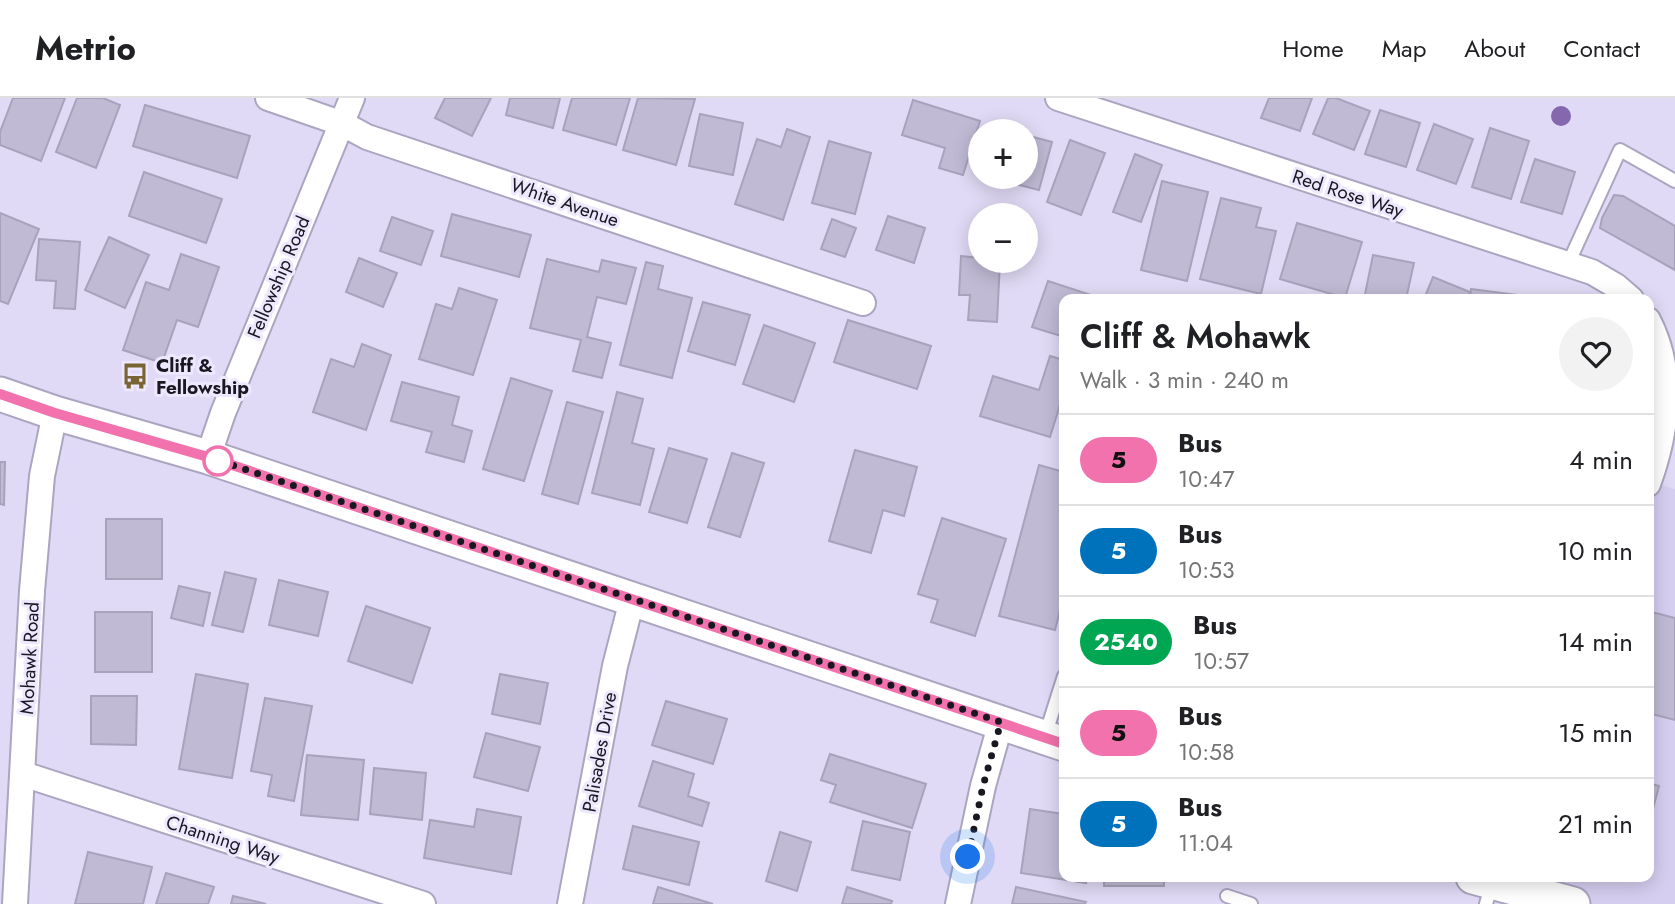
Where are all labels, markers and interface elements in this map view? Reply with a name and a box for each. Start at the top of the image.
text: Metrio [35,25,136,72]
text: Home [1282,31,1344,66]
text: Map [1382,31,1426,66]
text: About [1464,31,1525,66]
text: Contact [1563,31,1640,66]
map controls [968,119,1038,273]
button: + [968,119,1038,189]
street label: Red Rose Way [1289,163,1408,224]
street label: White Avenue [507,171,623,234]
button: − [968,203,1038,273]
street label: Fellowship Road [241,212,316,343]
text: Cliff & Mohawk [1080,313,1311,360]
button: heart [1559,317,1633,391]
place label: Cliff & Fellowship [156,352,249,401]
bus stop icon: Cliff & Fellowship [120,361,150,391]
text: Walk · 3 min · 240 m [1080,363,1289,397]
text: Bus [1178,424,1222,462]
text: 4 min [1569,441,1633,479]
text: 5 [1111,442,1126,477]
unlabelled marker [203,446,233,476]
text: 10:47 [1178,462,1235,496]
text: Bus [1178,515,1222,553]
text: 10 min [1557,532,1633,570]
text: 5 [1111,533,1126,568]
text: 10:53 [1178,553,1235,587]
street label: Mohawk Road [13,601,46,715]
text: Bus [1193,606,1237,644]
text: 14 min [1558,623,1633,661]
text: 2540 [1094,624,1158,659]
text: 10:57 [1193,644,1249,678]
street label: Palisades Drive [576,690,623,814]
text: Bus [1178,697,1222,735]
text: 15 min [1558,714,1633,752]
text: 5 [1111,715,1126,750]
text: 10:58 [1178,735,1235,769]
text: Bus [1178,788,1222,826]
text: 21 min [1558,805,1633,843]
text: 5 [1111,806,1126,841]
street label: Channing Way [163,808,284,871]
text: 11:04 [1178,826,1233,860]
your location [950,839,985,874]

